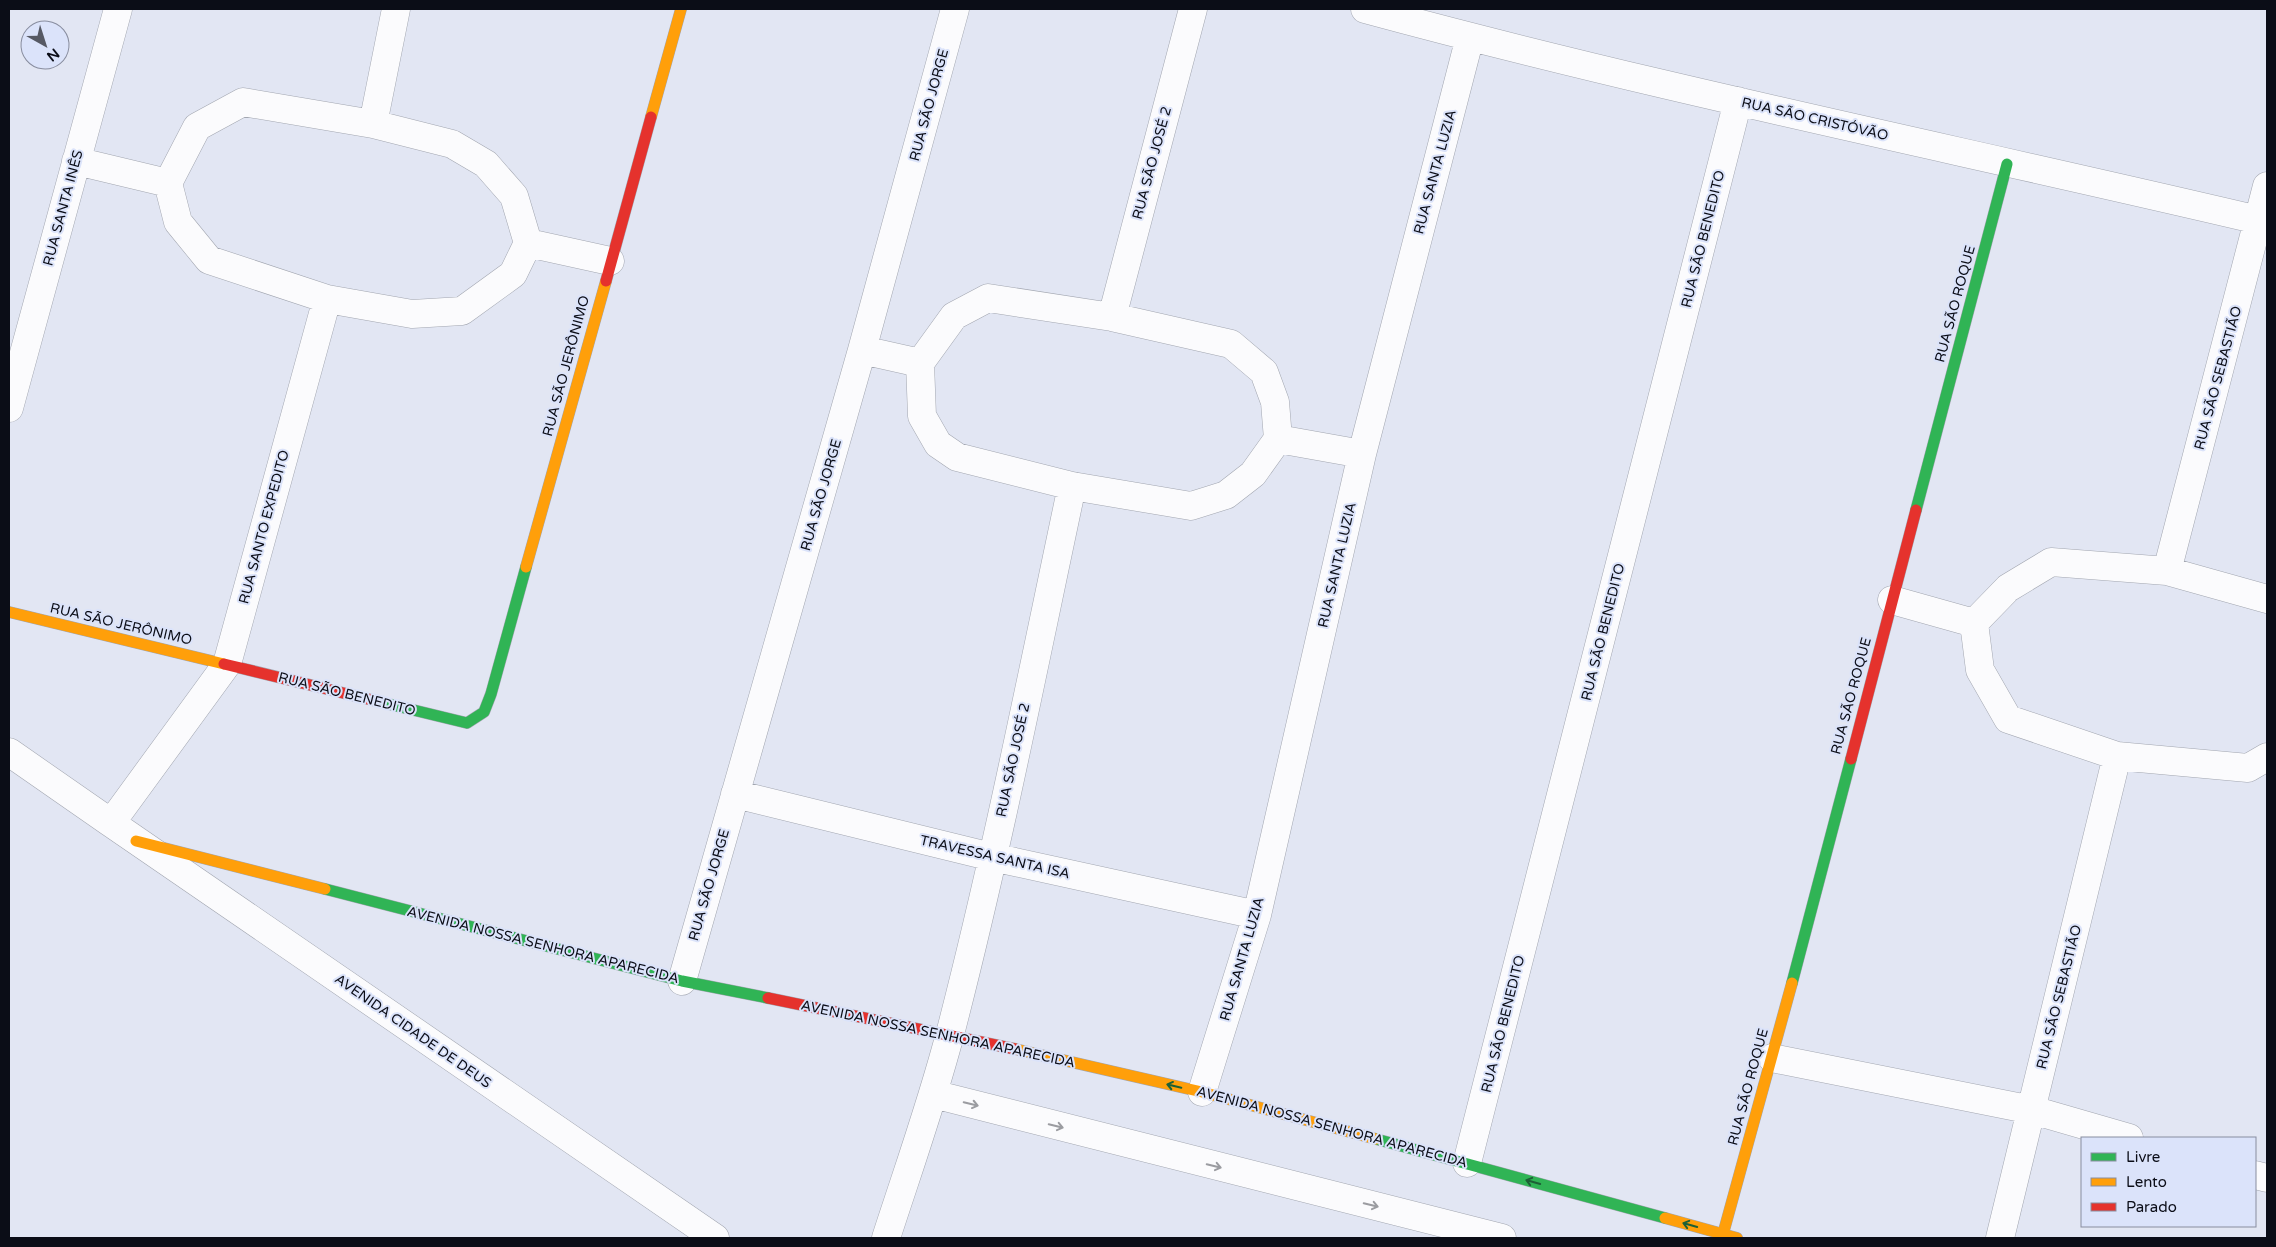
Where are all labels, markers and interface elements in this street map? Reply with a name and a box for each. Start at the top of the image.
north arrow [20,20,70,70]
text: N [43,45,63,65]
street label: RUA SÃO JORGE [906,47,952,163]
street label: RUA SÃO CRISTÓVÃO [1740,94,1890,144]
street label: RUA SÃO JOSÉ 2 [1129,105,1175,221]
street label: RUA SANTA LUZIA [1410,108,1460,236]
street label: RUA SANTA INÊS [39,148,87,268]
street label: RUA SÃO BENEDITO [1678,168,1728,310]
street label: RUA SÃO ROQUE [1931,244,1979,364]
street label: RUA SÃO JERÔNIMO [539,294,593,438]
street label: RUA SÃO SEBASTIÃO [2191,304,2245,452]
street label: RUA SÃO JORGE [797,437,845,553]
street label: RUA SANTO EXPEDITO [235,448,293,606]
street label: RUA SANTA LUZIA [1314,501,1360,629]
street label: RUA SÃO BENEDITO [1578,561,1628,703]
street label: RUA SÃO JERÔNIMO [48,599,194,649]
street label: RUA SÃO ROQUE [1827,636,1875,756]
street label: RUA SÃO BENEDITO [276,669,418,719]
street label: RUA SÃO JOSÉ 2 [993,701,1033,819]
street label: RUA SÃO JORGE [685,827,733,943]
street label: TRAVESSA SANTA ISA [918,831,1072,883]
street label: RUA SANTA LUZIA [1216,895,1268,1023]
street label: AVENIDA NOSSA SENHORA APARECIDA [405,903,681,987]
street label: RUA SÃO SEBASTIÃO [2033,923,2085,1071]
street label: RUA SÃO BENEDITO [1478,953,1528,1095]
street label: AVENIDA CIDADE DE DEUS [331,970,495,1092]
street label: AVENIDA NOSSA SENHORA APARECIDA [799,997,1077,1071]
street label: RUA SÃO ROQUE [1724,1027,1772,1147]
one-way arrow [1166,1080,1182,1090]
street label: AVENIDA NOSSA SENHORA APARECIDA [1195,1083,1469,1171]
one-way arrow [962,1100,978,1109]
one-way arrow [1048,1122,1064,1131]
legend [2081,1137,2256,1227]
text: Livre [2126,1148,2160,1166]
one-way arrow [1205,1162,1221,1171]
text: Lento [2126,1173,2167,1191]
one-way arrow [1526,1176,1542,1186]
text: Parado [2126,1198,2177,1216]
one-way arrow [1363,1201,1379,1211]
one-way arrow [1682,1220,1698,1230]

